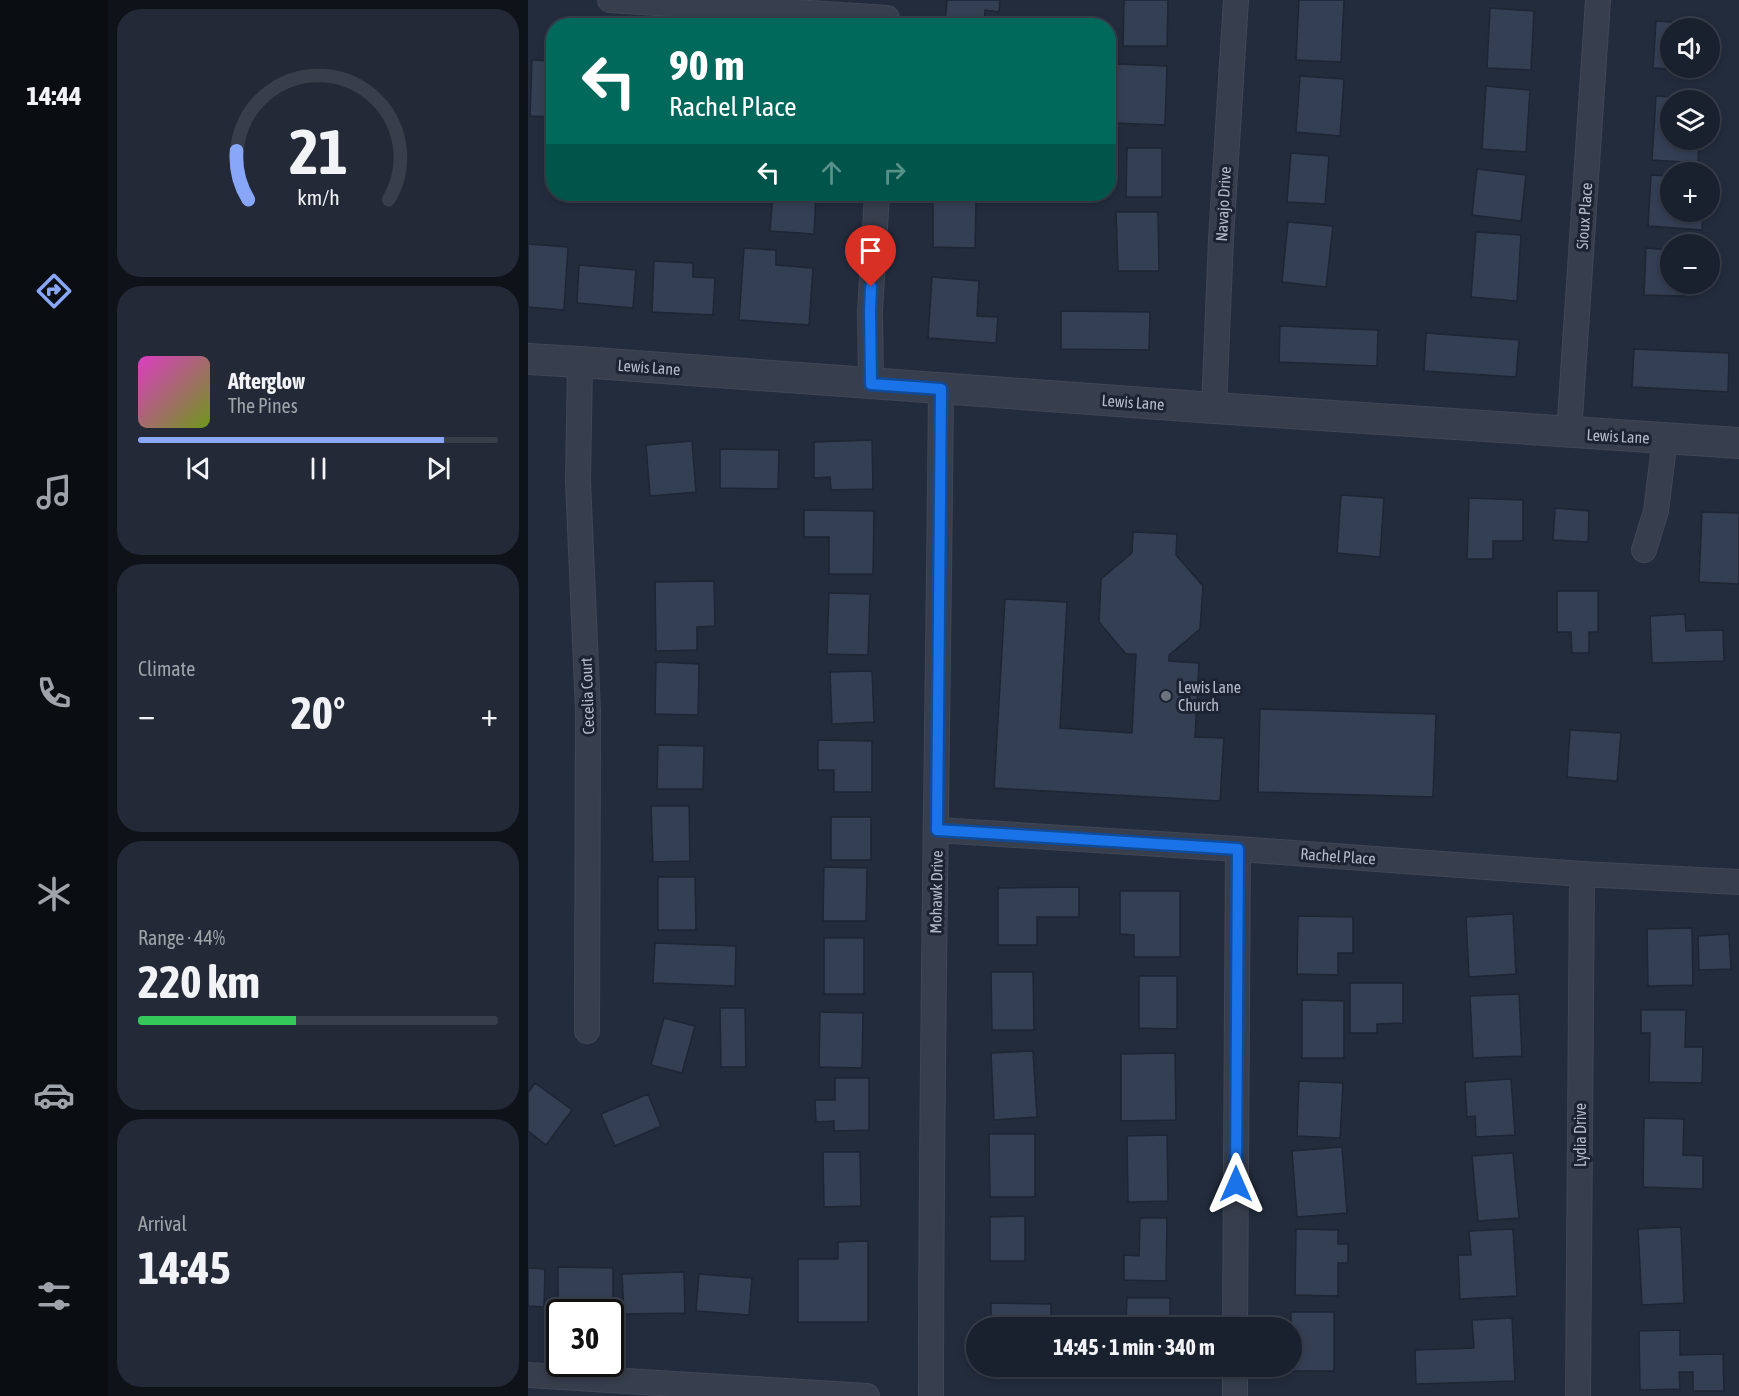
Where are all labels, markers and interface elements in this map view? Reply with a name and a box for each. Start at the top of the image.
map controls [1660,18,1720,294]
button: sound [1660,18,1720,78]
text: 90 m [669,41,744,89]
icon: left [570,42,648,120]
text: 14:44 [26,80,82,111]
button: layers [1660,90,1720,150]
text: Rachel Place [669,91,796,122]
text: 21 [289,116,347,187]
icon: left [752,156,785,189]
icon: ahead [815,156,848,189]
icon: right [878,156,911,189]
button: + [1660,162,1720,222]
street label: Navajo Drive [1212,166,1235,242]
street label: Sioux Place [1573,182,1595,250]
text: km/h [297,186,339,211]
pin [845,225,896,287]
icon: arrive [854,234,887,267]
button: − [1660,234,1720,294]
icon: directions [33,270,75,312]
street label: Lewis Lane [617,356,681,378]
text: Afterglow [228,368,305,394]
street label: Lewis Lane [1101,391,1165,413]
text: The Pines [228,394,298,417]
street label: Lewis Lane [1586,425,1650,447]
icon: previous [182,452,215,485]
icon: pause [302,452,335,485]
icon: next [422,452,455,485]
icon: music [33,471,75,513]
text: Climate [138,657,195,680]
street label: Cecelia Court [577,657,597,735]
icon: phone [33,672,75,714]
place label: Lewis Lane Church [1178,678,1241,714]
text: 20° [291,687,345,739]
marker: Lewis Lane Church [1159,689,1173,703]
text: − [138,695,155,733]
text: + [481,695,498,733]
street label: Rachel Place [1300,844,1376,868]
street label: Mohawk Drive [926,850,946,934]
icon: climate [33,873,75,915]
text: Range · 44% [138,926,225,949]
text: 220 km [138,956,260,1008]
icon: car [33,1074,75,1116]
street label: Lydia Drive [1571,1103,1590,1167]
position arrow [1204,1152,1268,1216]
text: Arrival [138,1212,187,1235]
text: 14:45 [138,1242,231,1294]
icon: filters [33,1275,75,1317]
speed limit sign: 30 [546,1299,624,1377]
text: 14:45 · 1 min · 340 m [1053,1334,1215,1360]

